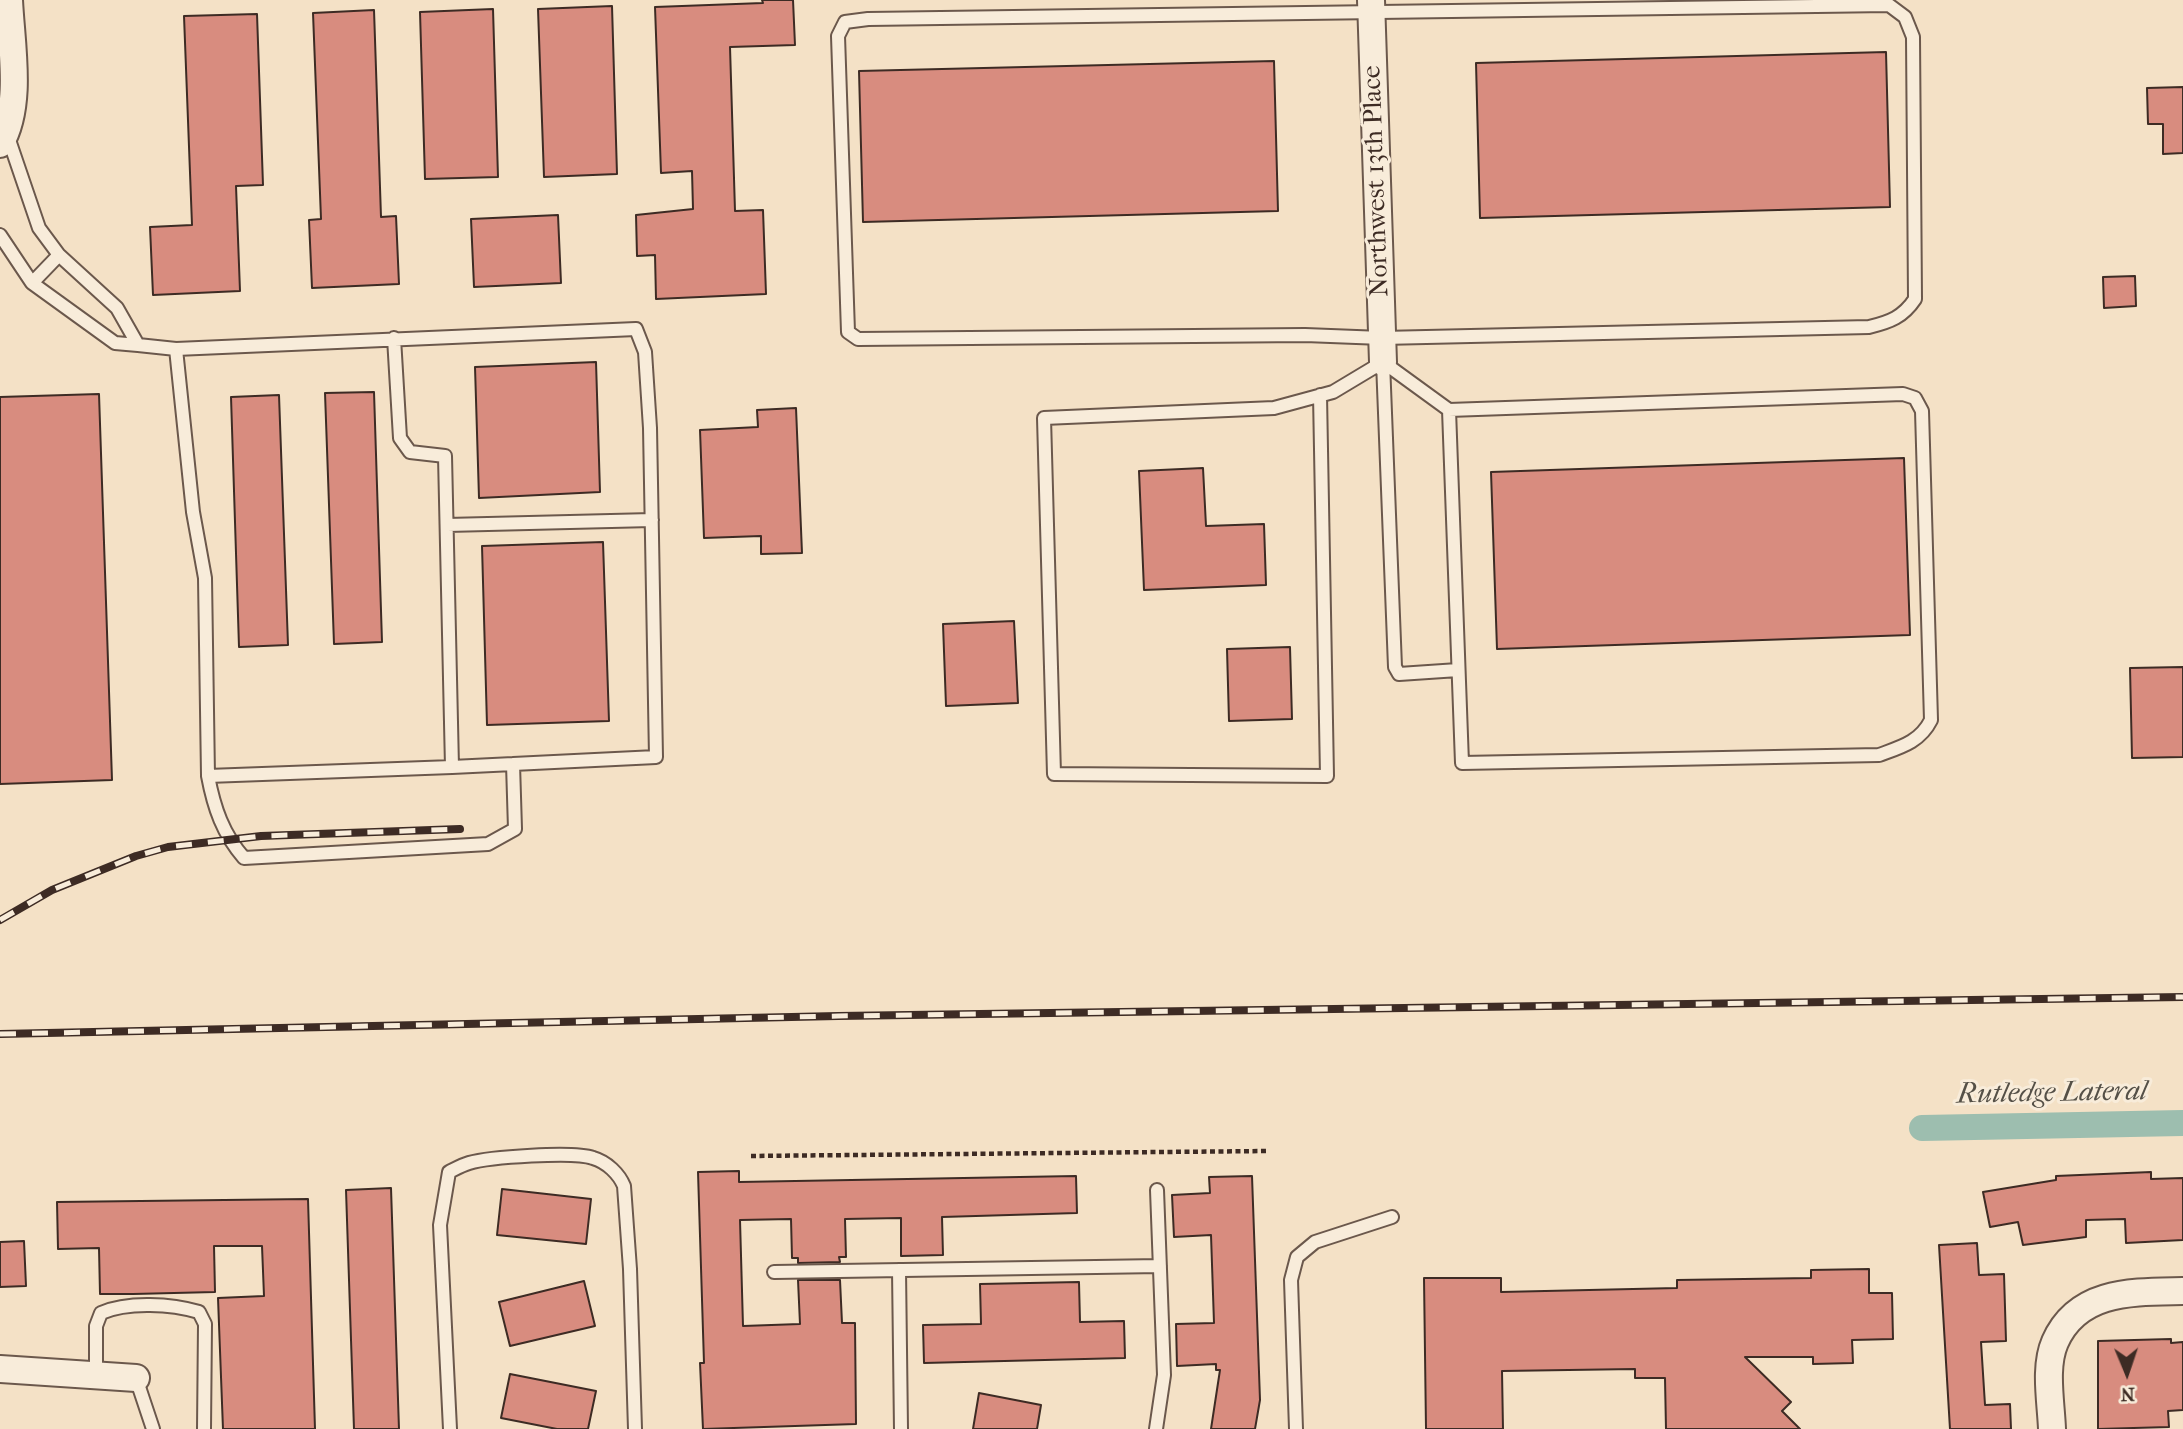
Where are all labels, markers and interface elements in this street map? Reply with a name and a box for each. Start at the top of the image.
street label: Northwest 13th Place [1357,65,1397,297]
water label: Rutledge Lateral [1957,1076,2147,1112]
north arrow [2092,1338,2162,1408]
text: N [2120,1383,2135,1405]

